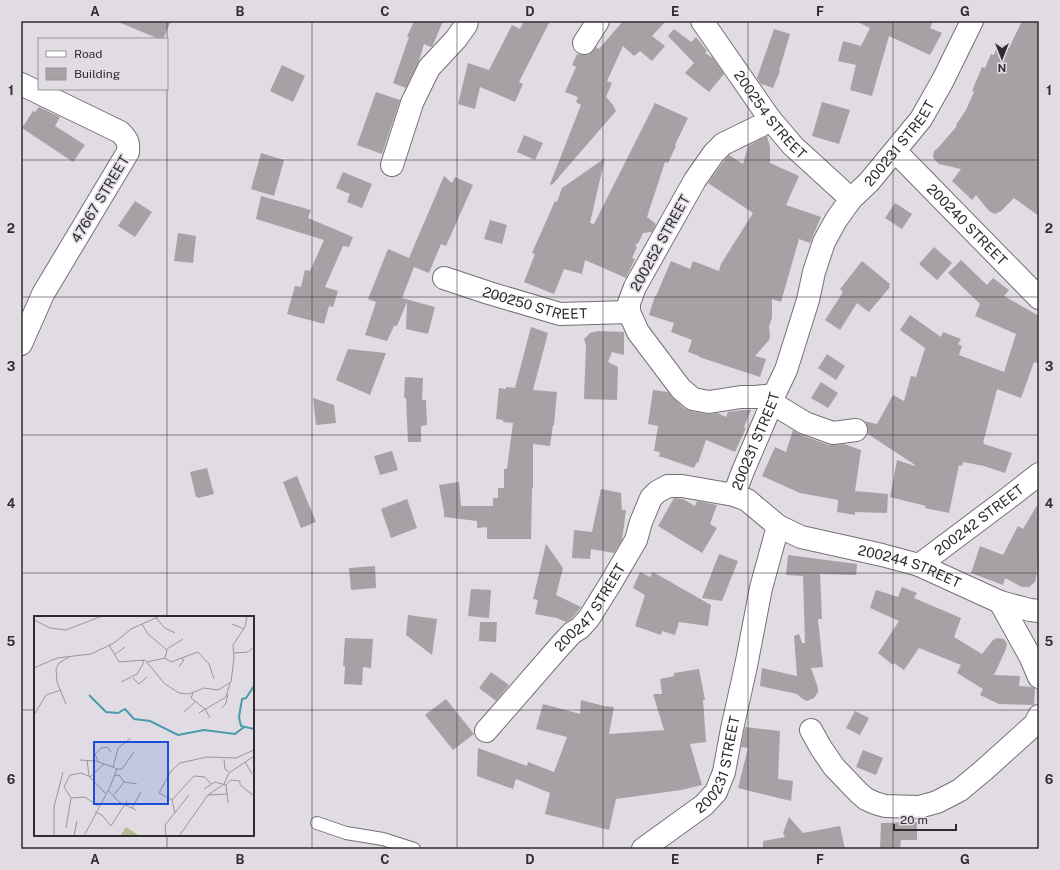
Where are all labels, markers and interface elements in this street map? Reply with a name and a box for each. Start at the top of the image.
text: A [90,4,100,19]
text: B [236,4,245,19]
text: C [380,4,390,19]
text: D [525,4,535,19]
text: E [671,4,679,19]
text: F [816,4,824,19]
text: G [960,4,970,19]
legend [38,38,168,90]
north arrow [982,38,1022,78]
text: Road [74,47,102,61]
text: N [998,62,1006,74]
text: Building [74,67,120,81]
street label: 200254 STREET [731,67,810,162]
text: 1 [8,83,14,98]
text: 1 [1046,83,1052,98]
street label: 200231 STREET [861,98,938,189]
street label: 47667 STREET [68,153,132,245]
street label: 200240 STREET [924,181,1010,269]
street label: 200252 STREET [627,192,693,294]
text: 2 [7,221,15,236]
text: 2 [1045,221,1053,236]
street label: 200250 STREET [480,283,588,322]
text: 3 [7,359,16,374]
text: 3 [1045,359,1054,374]
street label: 200231 STREET [729,390,782,492]
street label: 200242 STREET [931,481,1027,559]
text: 4 [7,496,16,511]
text: 4 [1045,496,1054,511]
street label: 200244 STREET [856,542,963,591]
street label: 200247 STREET [551,561,628,655]
inset map [34,616,254,836]
text: 5 [7,634,16,649]
text: 5 [1045,634,1054,649]
street label: 200231 STREET [692,714,743,816]
text: 6 [7,772,16,787]
text: 6 [1045,772,1054,787]
scale bar [894,806,956,832]
text: 20 m [900,813,928,827]
text: A [90,852,100,867]
text: B [236,852,245,867]
text: C [380,852,390,867]
text: D [525,852,535,867]
text: E [671,852,679,867]
text: F [816,852,824,867]
text: G [960,852,970,867]

